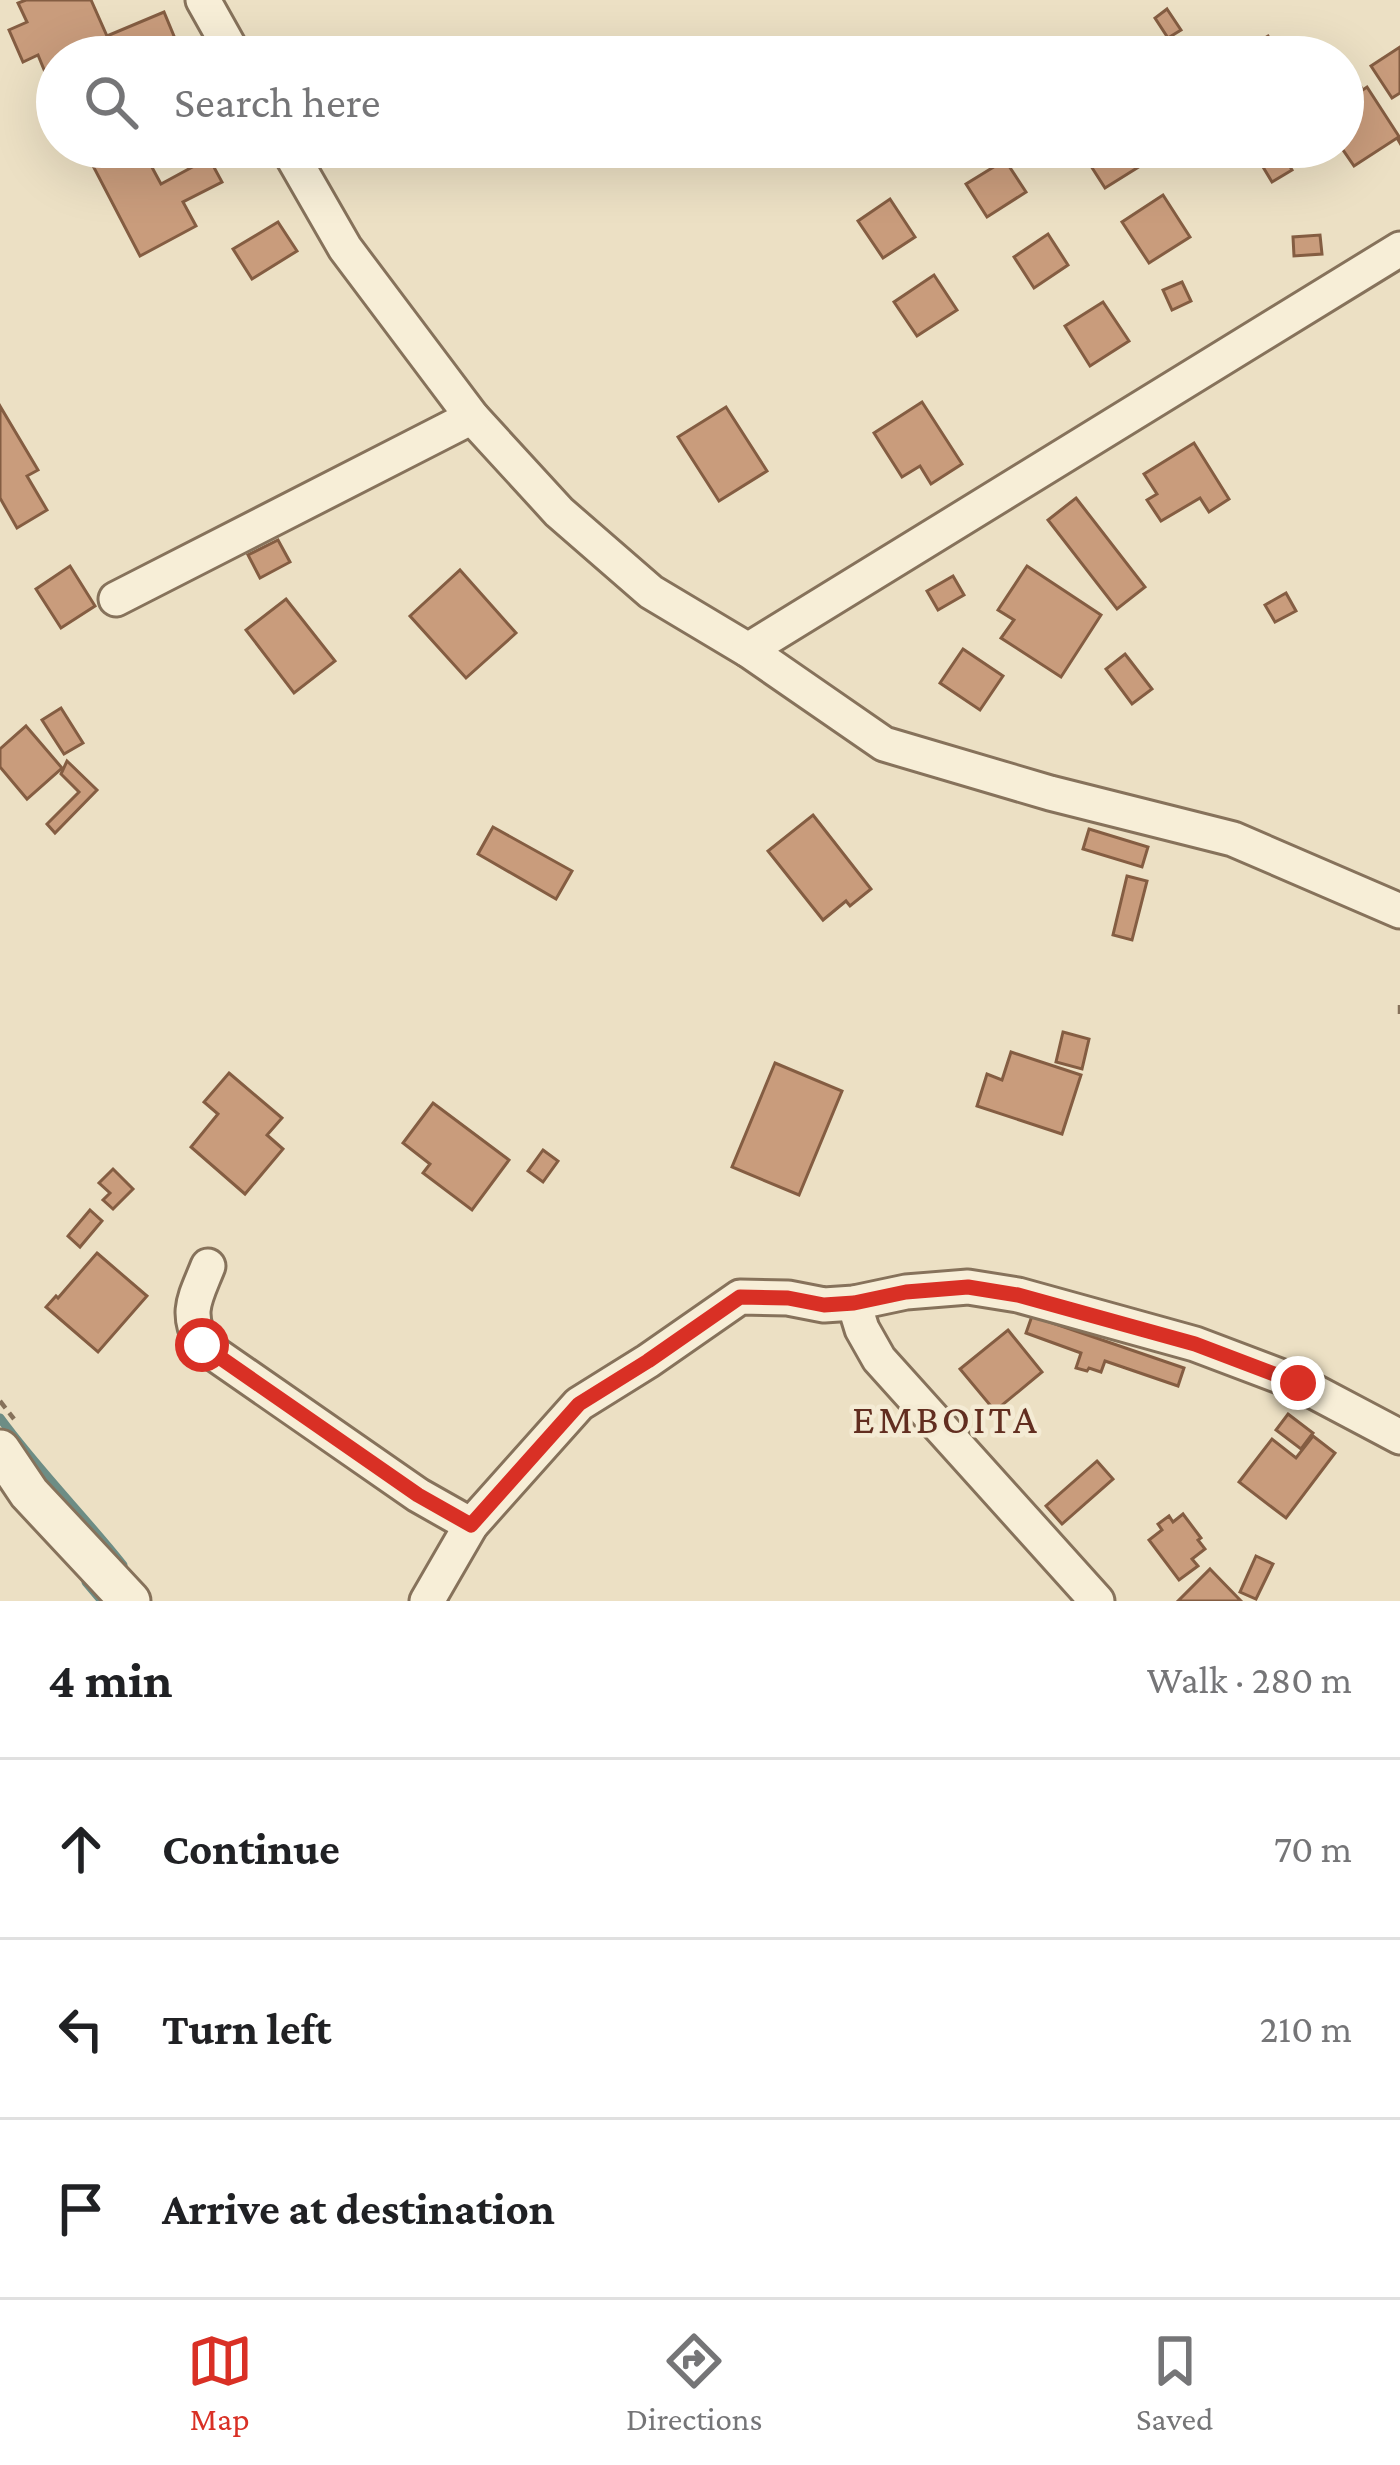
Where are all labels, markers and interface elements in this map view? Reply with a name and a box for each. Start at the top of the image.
search box [36,36,1364,168]
icon: search [78,69,144,135]
text: Search here [174,77,381,127]
route start [175,1318,229,1372]
route end [1271,1356,1325,1410]
district label: EMBOITA [852,1395,1040,1442]
text: 4 min [48,1651,173,1708]
text: Walk · 280 m [1147,1658,1352,1701]
icon: ahead [48,1816,114,1882]
text: Continue [162,1824,340,1874]
text: 70 m [1274,1827,1352,1870]
icon: left [48,1996,114,2062]
text: Turn left [162,2004,331,2054]
text: 210 m [1260,2007,1352,2050]
icon: arrive [48,2176,114,2242]
text: Arrive at destination [162,2184,555,2234]
tab: Map [187,2328,253,2437]
tab: Directions [626,2328,763,2437]
tab: Saved [1136,2328,1213,2437]

